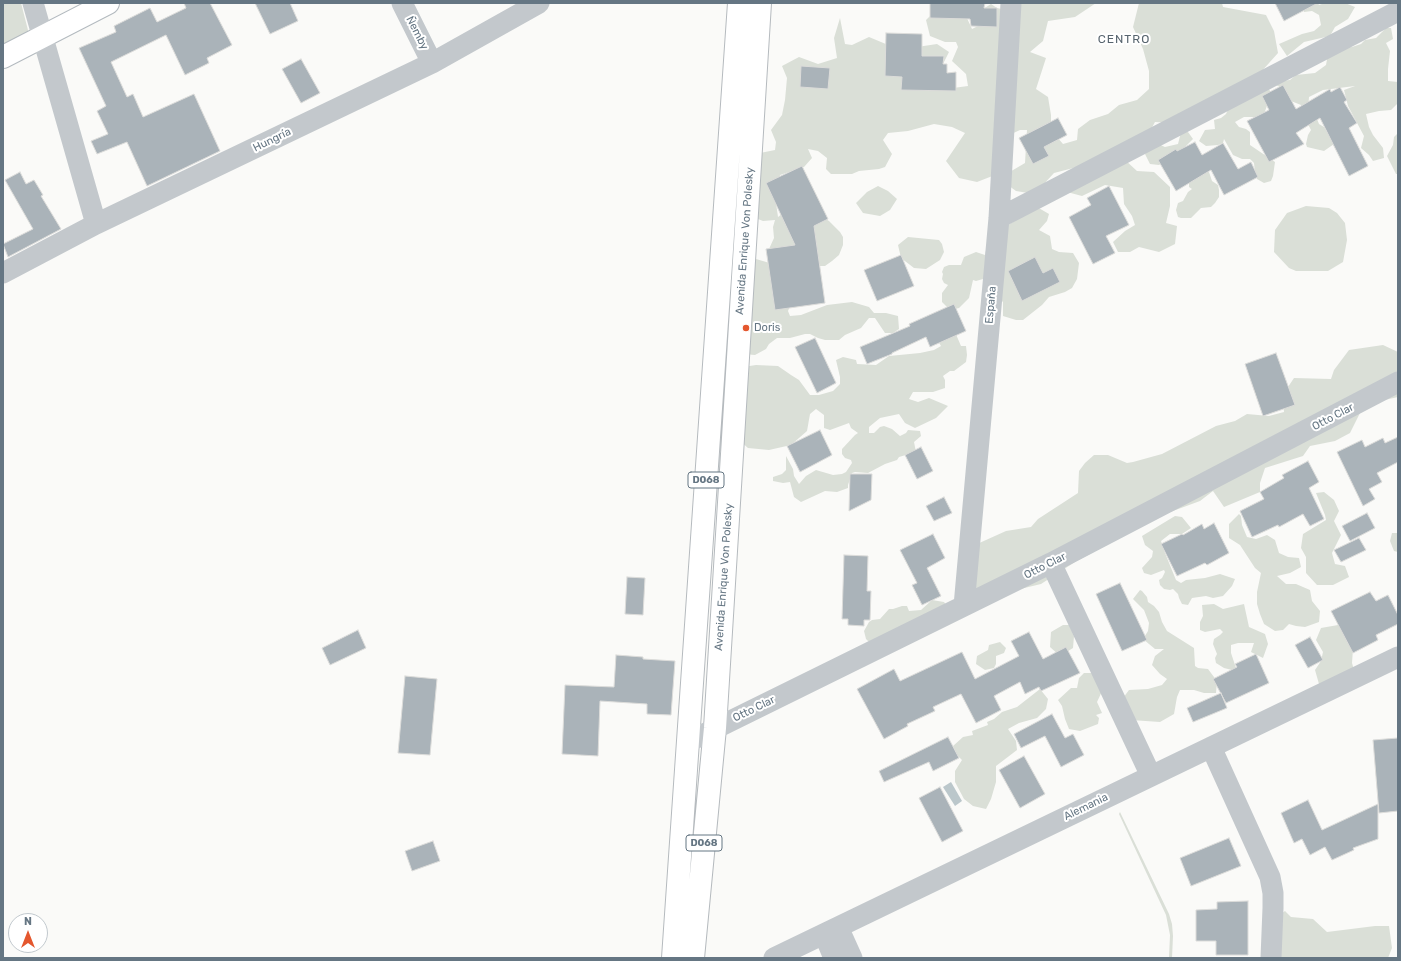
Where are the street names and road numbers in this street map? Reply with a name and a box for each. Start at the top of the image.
street label: Ñemby [403,14,431,52]
street label: Hungría [251,125,293,155]
street label: Avenida Enrique Von Polesky [733,167,757,315]
street label: España [983,286,999,324]
street label: Otto Clar [1310,401,1356,433]
road number: D068 [688,472,724,488]
street label: Avenida Enrique Von Polesky [712,503,736,651]
street label: Otto Clar [1022,550,1068,582]
street label: Otto Clar [731,693,777,725]
street label: Alemania [1062,791,1110,823]
road number: D068 [686,835,722,851]

